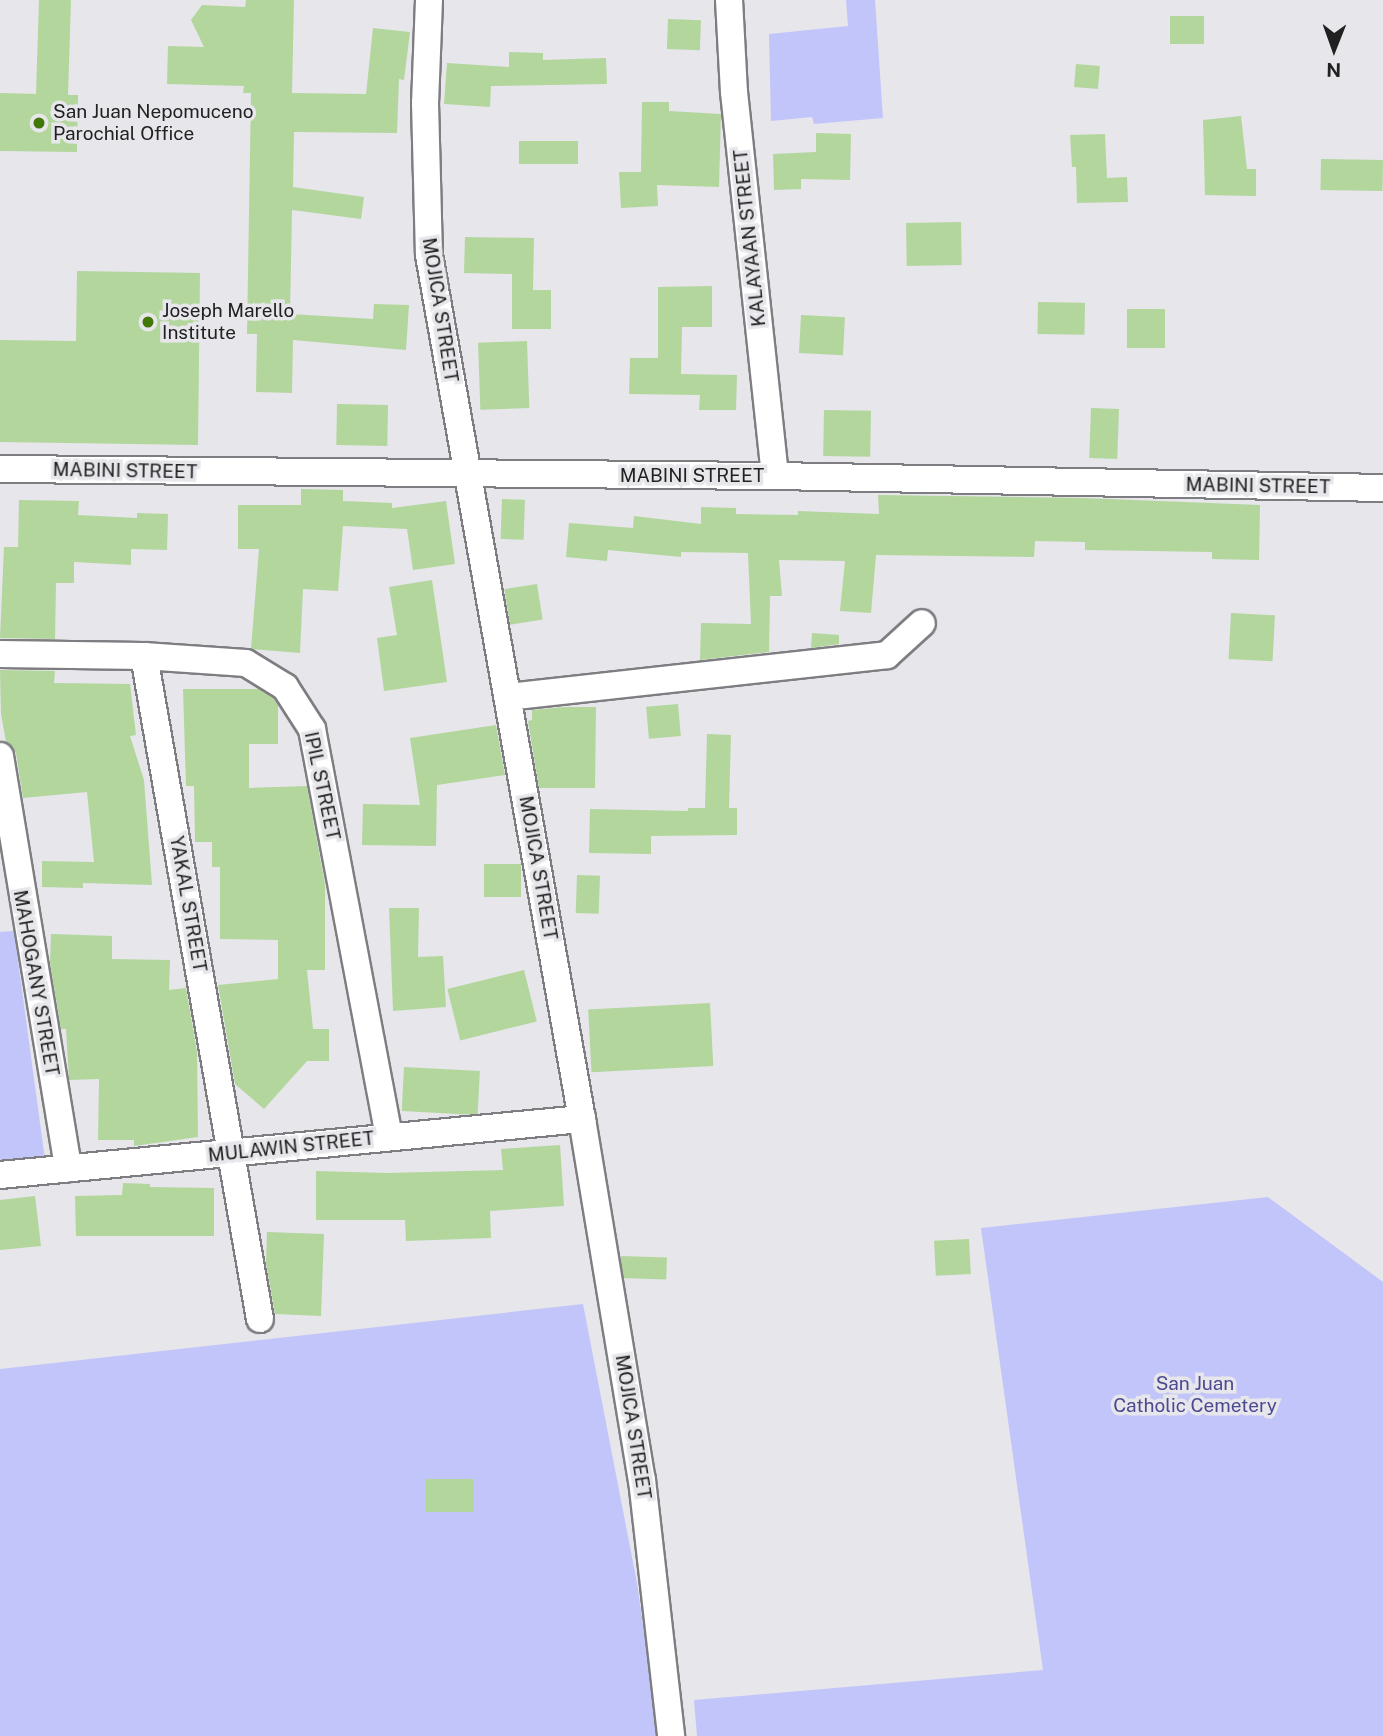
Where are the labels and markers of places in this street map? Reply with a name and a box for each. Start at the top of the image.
place label: San Juan Nepomuceno Parochial Office [53,101,253,145]
marker: San Juan Nepomuceno Parochial Office [31,115,47,131]
place label: Joseph Marello Institute [162,300,294,344]
marker: Joseph Marello Institute [140,314,156,330]

